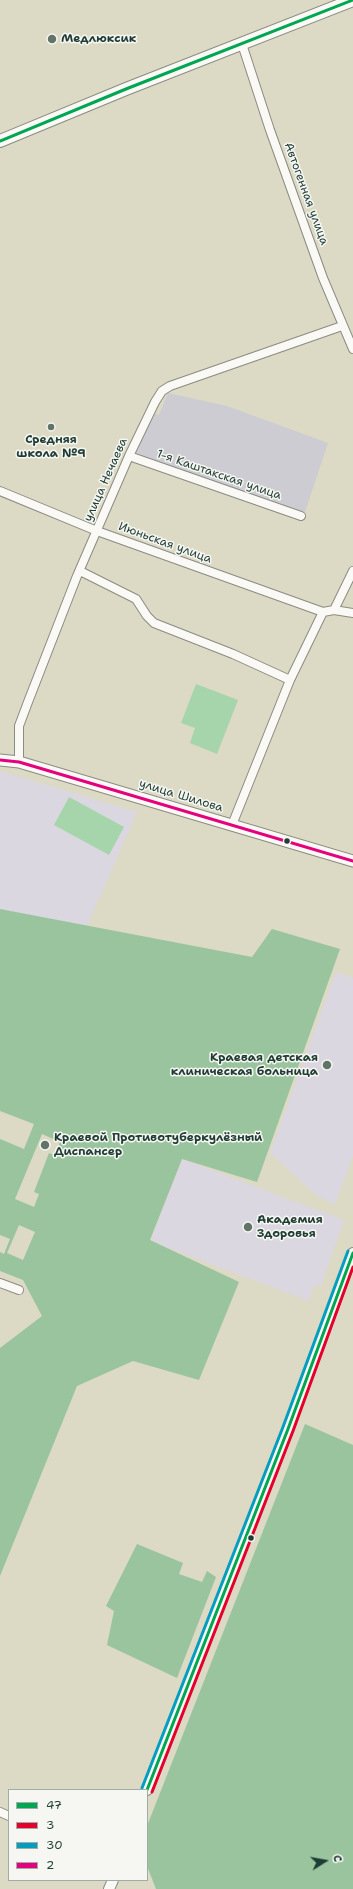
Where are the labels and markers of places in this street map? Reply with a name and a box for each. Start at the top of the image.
place label: Медлюксик [61,32,136,46]
marker: Медлюксик [46,33,58,45]
marker: Средняя школа №9 [46,422,56,432]
place label: Средняя школа №9 [16,433,86,461]
unlabelled marker [282,836,292,846]
place label: Краевая детская клиническая больница [171,1051,318,1079]
marker: Краевая детская клиническая больница [321,1059,333,1071]
place label: Краевой Противотуберкулёзный Диспансер [54,1131,262,1159]
marker: Краевой Противотуберкулёзный Диспансер [39,1139,51,1151]
place label: Академия Здоровья [257,1213,323,1241]
marker: Академия Здоровья [242,1221,254,1233]
unlabelled marker [246,1533,256,1543]

